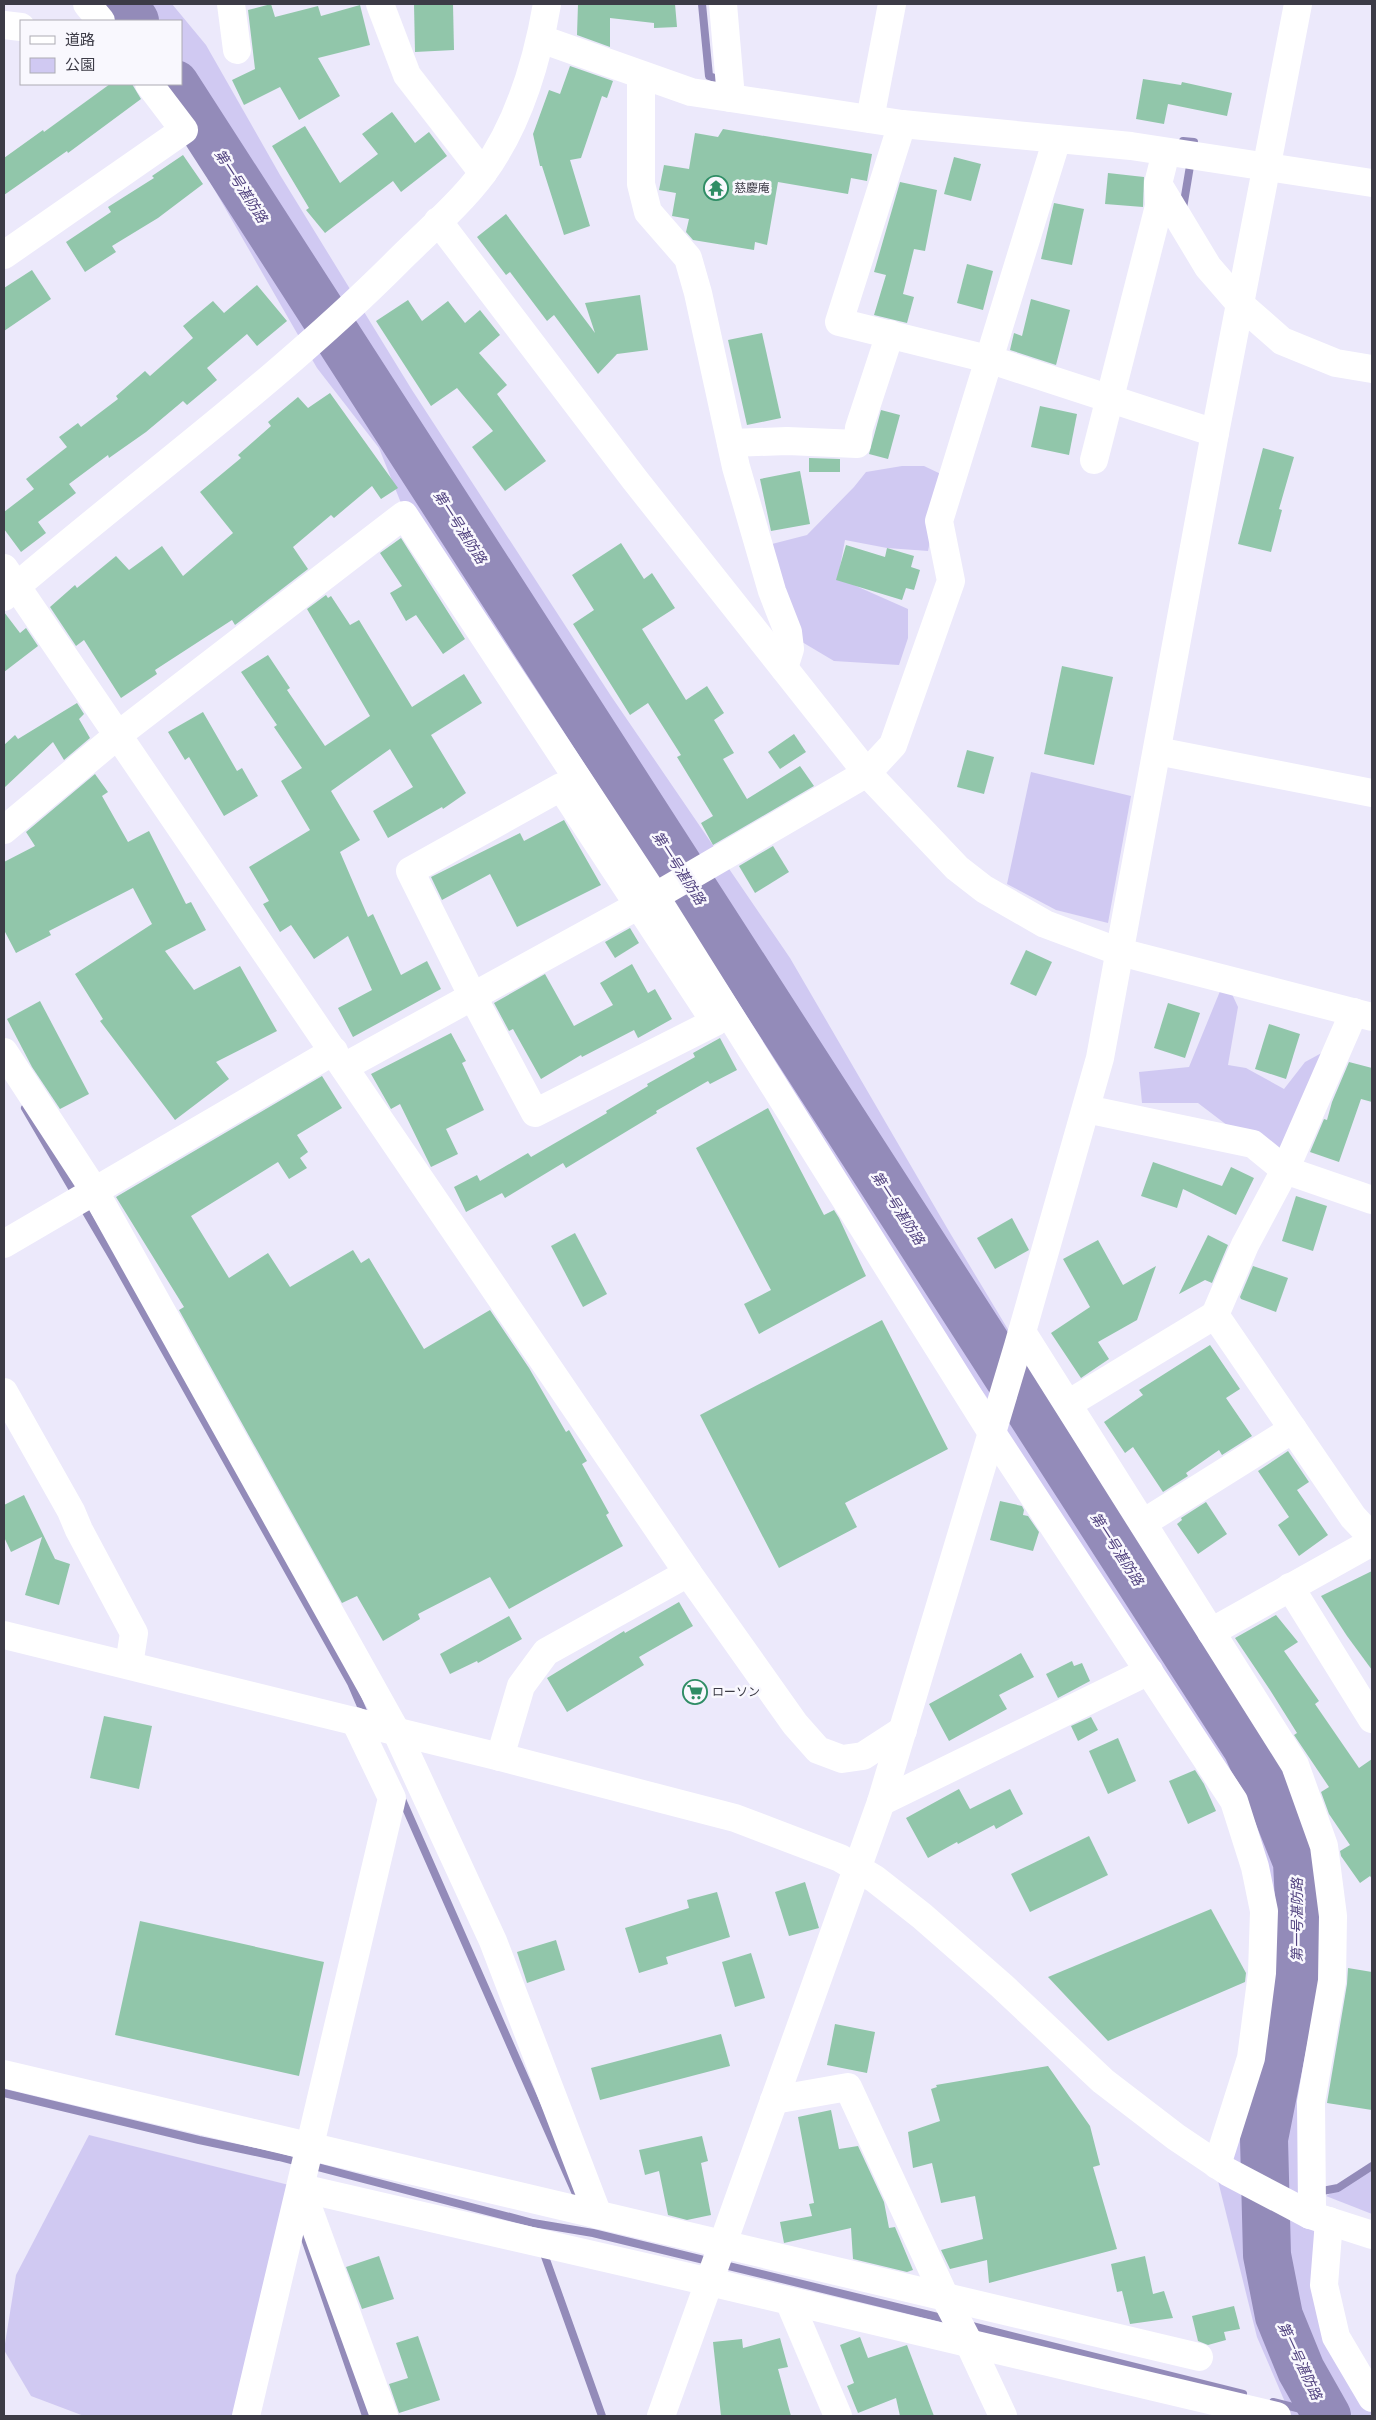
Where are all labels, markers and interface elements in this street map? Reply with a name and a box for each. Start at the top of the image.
legend [20,20,182,85]
text: 道路 [65,30,95,50]
text: 公園 [65,55,95,75]
water label: 第一号湛防路 [211,146,272,227]
temple icon: 慈慶庵 [703,175,729,201]
place label: 慈慶庵 [734,180,770,196]
water label: 第一号湛防路 [430,487,491,568]
water label: 第一号湛防路 [649,828,710,909]
water label: 第一号湛防路 [868,1168,929,1249]
water label: 第一号湛防路 [1087,1509,1148,1590]
supermarket icon: ローソン [682,1679,708,1705]
place label: ローソン [712,1684,760,1700]
water label: 第一号湛防路 [1288,1877,1306,1962]
water label: 第一号湛防路 [1274,2319,1326,2404]

